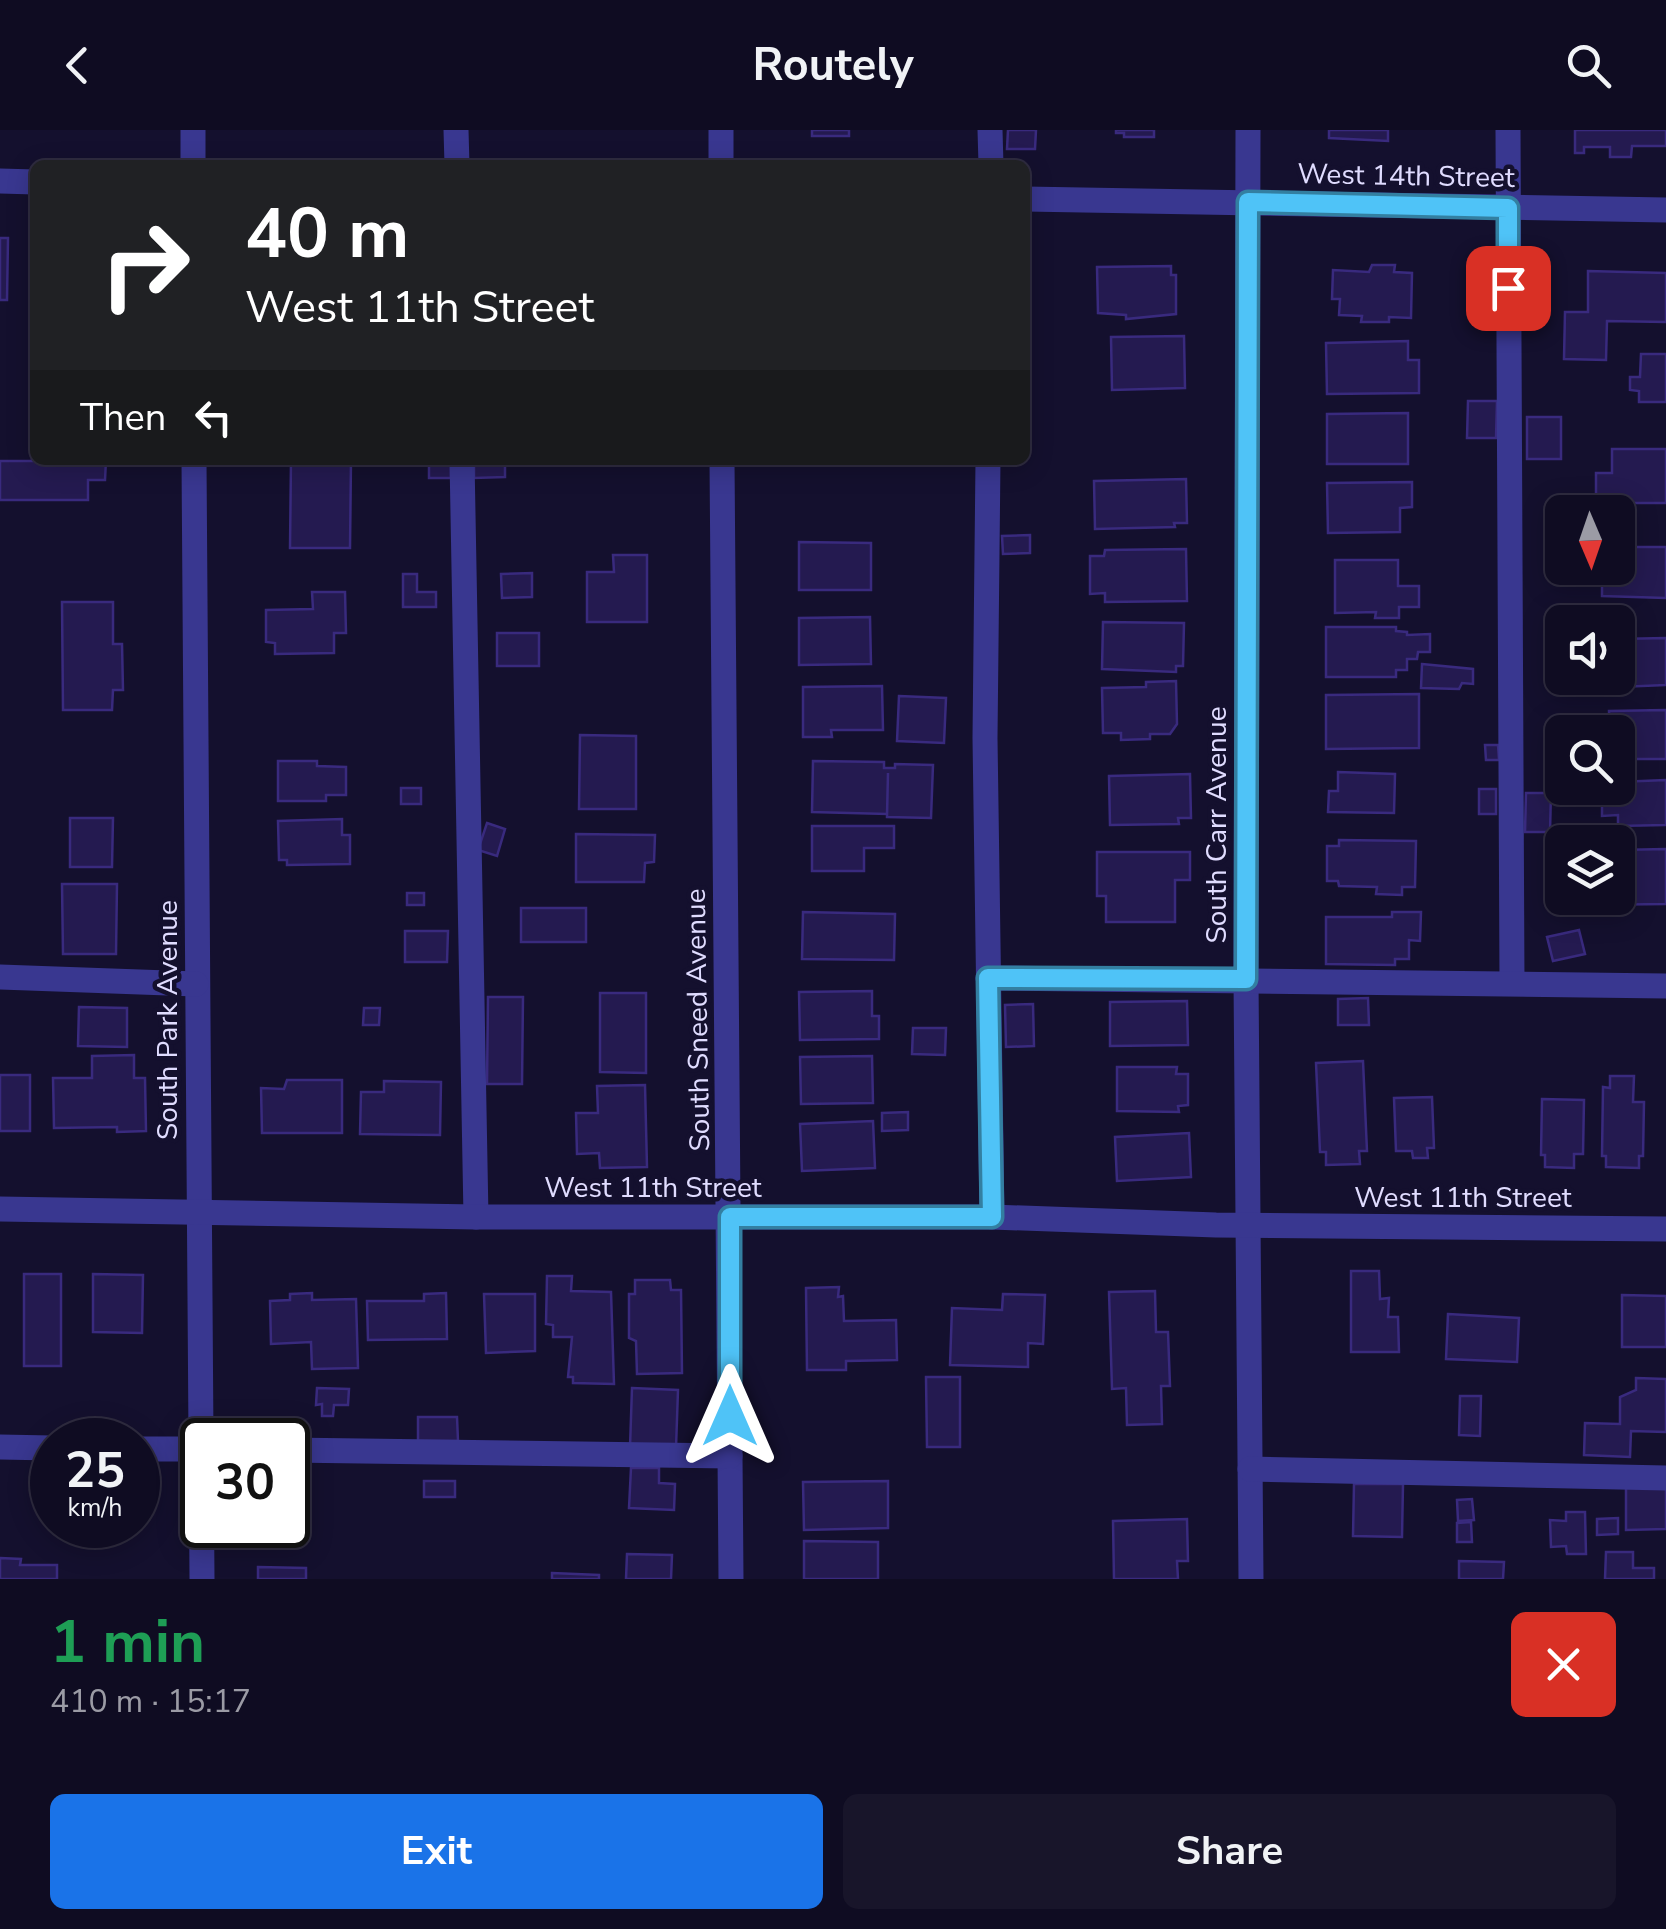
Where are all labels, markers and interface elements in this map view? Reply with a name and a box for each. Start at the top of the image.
text: Routely [752,35,914,96]
icon: back [50,38,105,93]
icon: search [1561,38,1616,93]
street label: West 14th Street [1297,155,1515,197]
text: 40 m [245,186,409,282]
icon: right [80,200,210,330]
pin [1466,246,1551,331]
icon: arrive [1481,261,1536,316]
text: West 11th Street [245,277,594,338]
icon: left [186,390,241,445]
text: Then [80,392,166,443]
north arrow [1545,495,1635,585]
map controls [1545,495,1635,915]
button: sound [1545,605,1635,695]
street label: South Carr Avenue [1198,706,1236,944]
button: search [1545,715,1635,805]
button: layers [1545,825,1635,915]
street label: South Sneed Avenue [677,888,719,1152]
street label: South Park Avenue [149,900,187,1140]
street label: West 11th Street [544,1169,762,1207]
street label: West 11th Street [1354,1179,1572,1217]
position arrow [678,1364,782,1468]
speed limit sign: 30 [180,1418,310,1548]
text: 25 [65,1436,125,1505]
text: km/h [67,1491,123,1525]
text: 1 min [50,1601,205,1683]
button: close [1511,1612,1616,1717]
text: 410 m · 15:17 [50,1680,251,1723]
button: Exit [50,1794,823,1909]
button: Share [843,1794,1616,1909]

